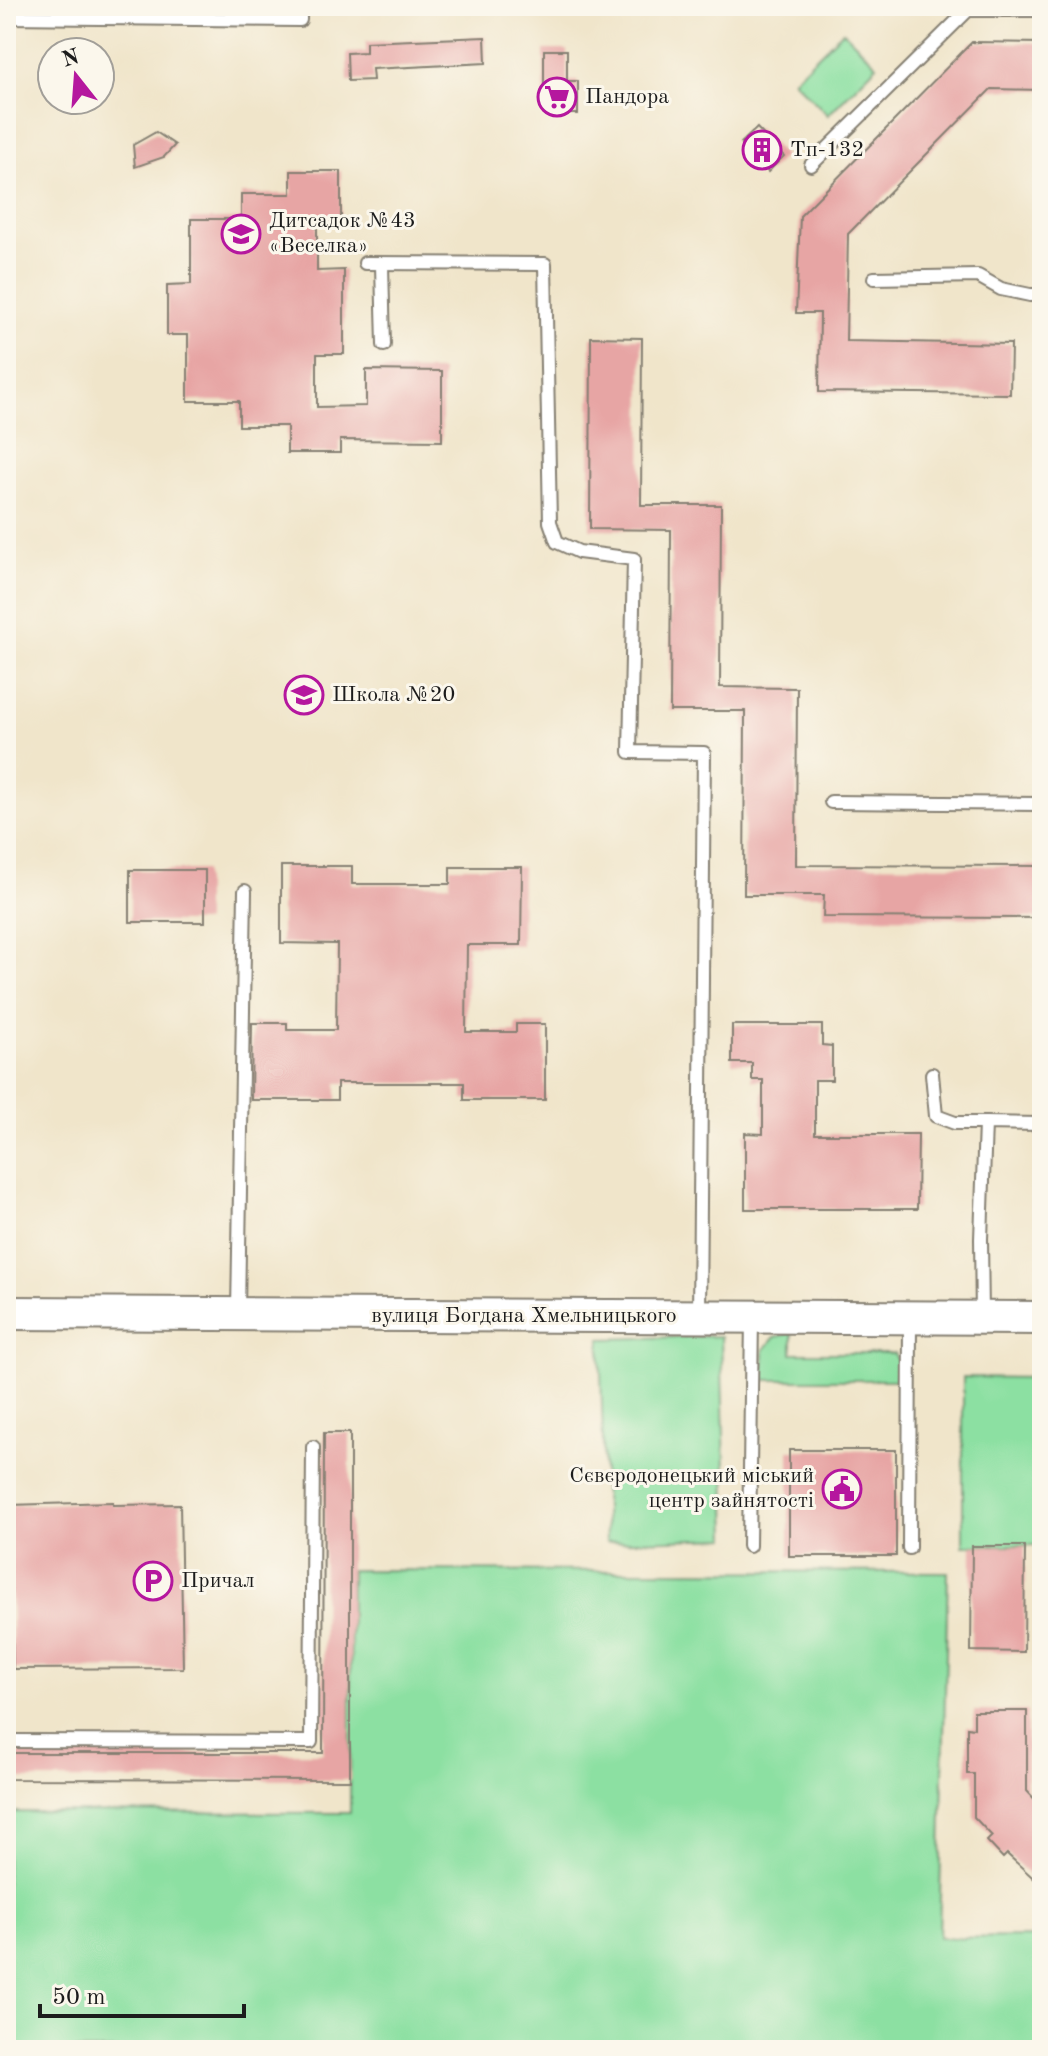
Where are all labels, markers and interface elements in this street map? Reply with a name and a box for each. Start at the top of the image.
north arrow [36,36,116,116]
text: N [59,46,82,72]
supermarket icon: Пандора [536,76,578,118]
place label: Пандора [585,86,669,108]
building icon: Тп-132 [741,129,783,171]
place label: Тп-132 [790,139,864,161]
place label: Дитсадок №43 «Веселка» [269,210,416,257]
school or university icon: Дитсадок №43 «Веселка» [220,213,262,255]
school or university icon: Школа №20 [283,674,325,716]
place label: Школа №20 [332,684,455,706]
street label: вулиця Богдана Хмельницького [371,1305,677,1327]
place label: Сєвєродонецький міський центр зайнятості [569,1465,814,1512]
public building icon: Сєвєродонецький міський центр зайнятості [821,1468,863,1510]
parking icon: Причал [132,1560,174,1602]
place label: Причал [181,1570,255,1592]
scale bar [40,1968,244,2018]
text: 50 m [52,1986,106,2010]

